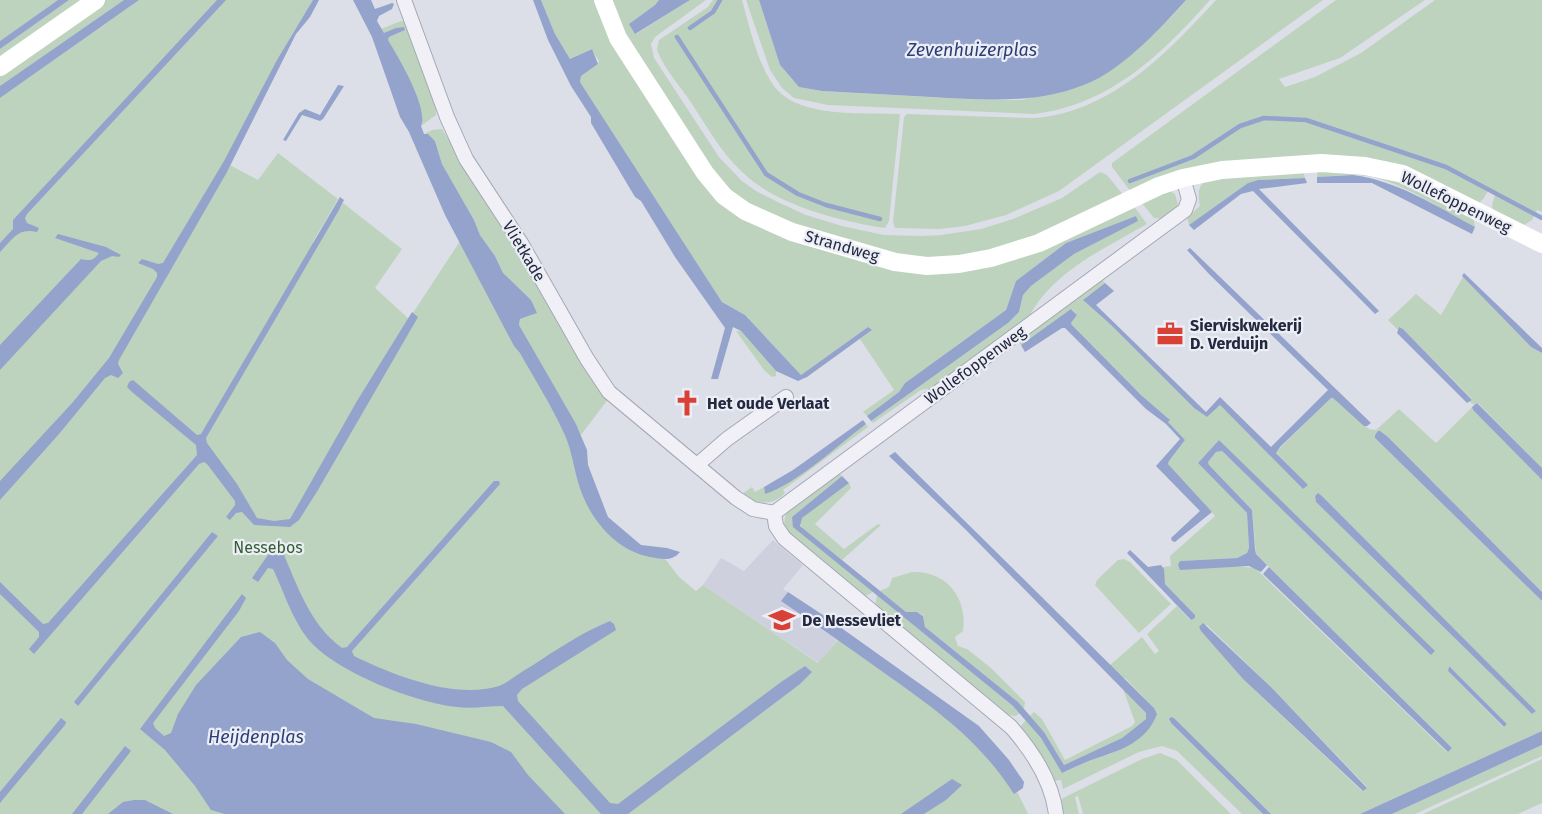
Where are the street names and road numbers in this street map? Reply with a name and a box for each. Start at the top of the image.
street label: Wollefoppenweg [1398,167,1515,237]
street label: Vlietkade [498,217,550,285]
street label: Strandweg [803,226,882,266]
street label: Wollefoppenweg [921,321,1030,408]

